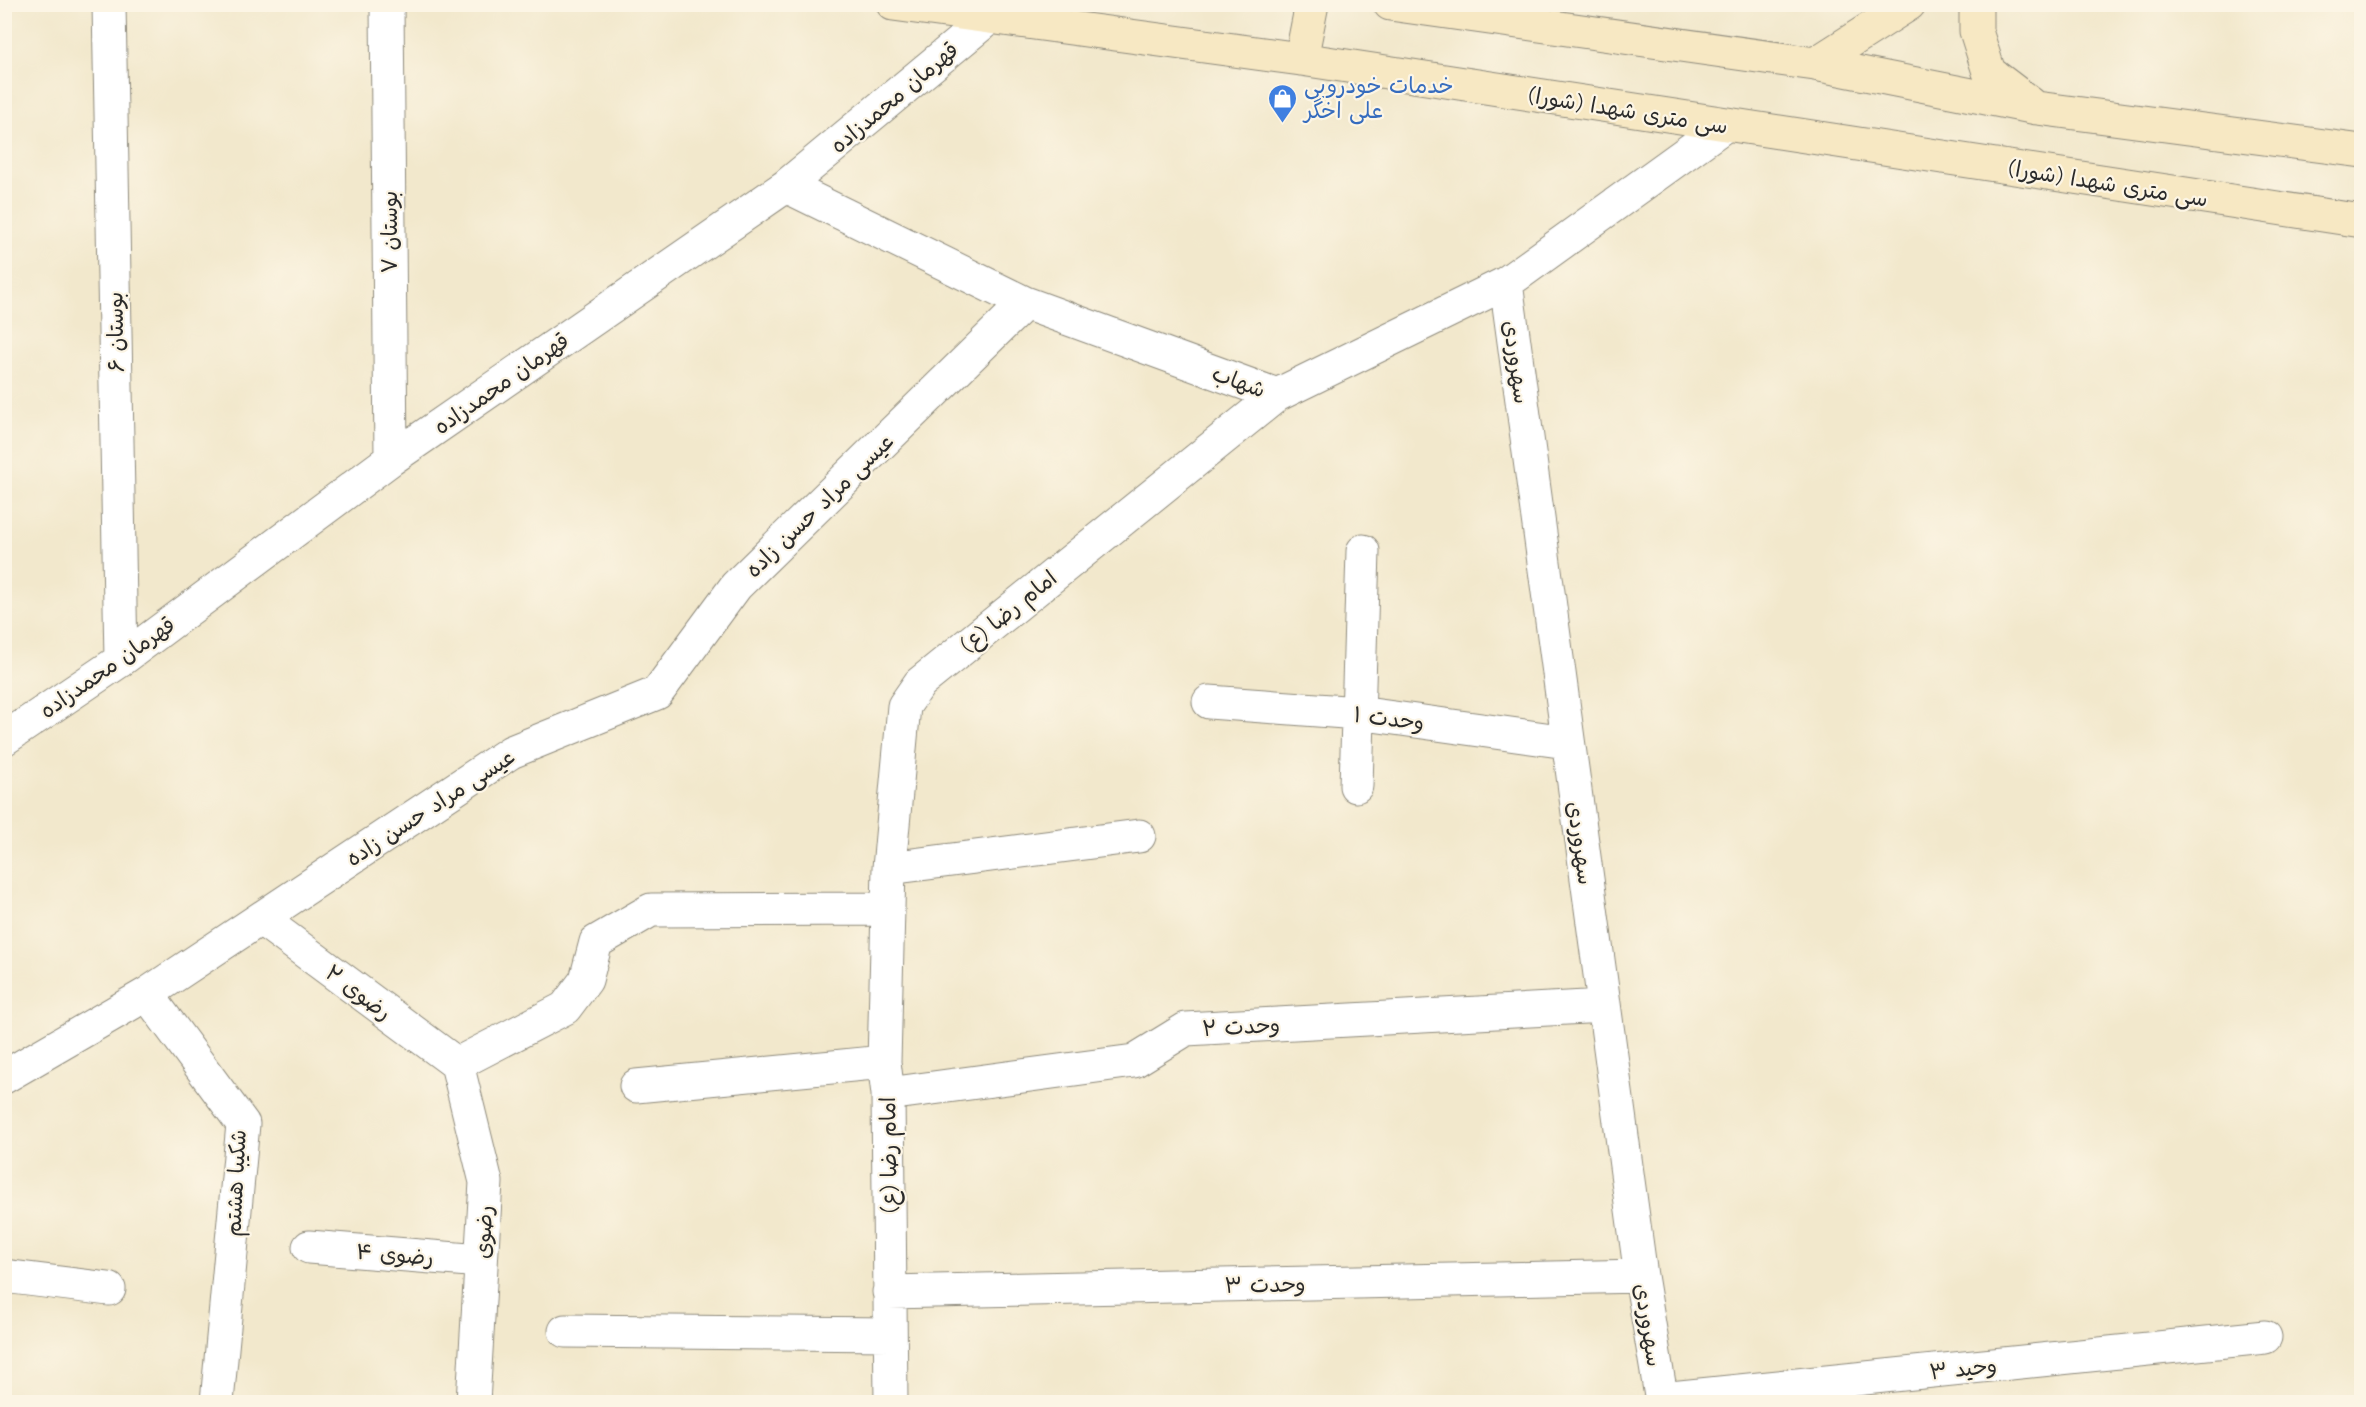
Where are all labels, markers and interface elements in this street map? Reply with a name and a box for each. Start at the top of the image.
street label: قهرمان محمدزاده [825,37,964,159]
place label: خدمات خودرویی علی اخگر [1302,73,1453,125]
shop icon: خدمات خودرویی علی اخگر [1267,82,1299,124]
street label: سی متری شهدا (شورا) [1526,82,1730,141]
street label: سی متری شهدا (شورا) [2006,155,2210,214]
street label: بوستان ۷ [377,191,403,273]
street label: بوستان ۶ [102,291,130,373]
street label: سهروردی [1497,319,1535,405]
street label: قهرمان محمدزاده [429,328,574,440]
street label: شهاب [1208,360,1269,404]
street label: عیسی مراد حسن زاده [740,428,900,584]
street label: امام رضا (ع) [955,565,1064,661]
street label: قهرمان محمدزاده [35,612,180,724]
street label: وحدت ۱ [1352,702,1426,736]
street label: عیسی مراد حسن زاده [341,744,520,873]
street label: سهروردی [1561,800,1599,886]
street label: رضوی ۲ [320,960,397,1026]
street label: وحدت ۲ [1201,1012,1281,1042]
street label: امام رضا (ع) [875,1096,906,1214]
street label: شکیبا هشتم [220,1129,255,1237]
street label: رضوی [470,1205,498,1260]
street label: رضوی ۴ [355,1239,435,1271]
street label: وحدت ۳ [1224,1271,1306,1299]
street label: سهروردی [1629,1282,1667,1369]
street label: وحید ۳ [1928,1353,1998,1385]

